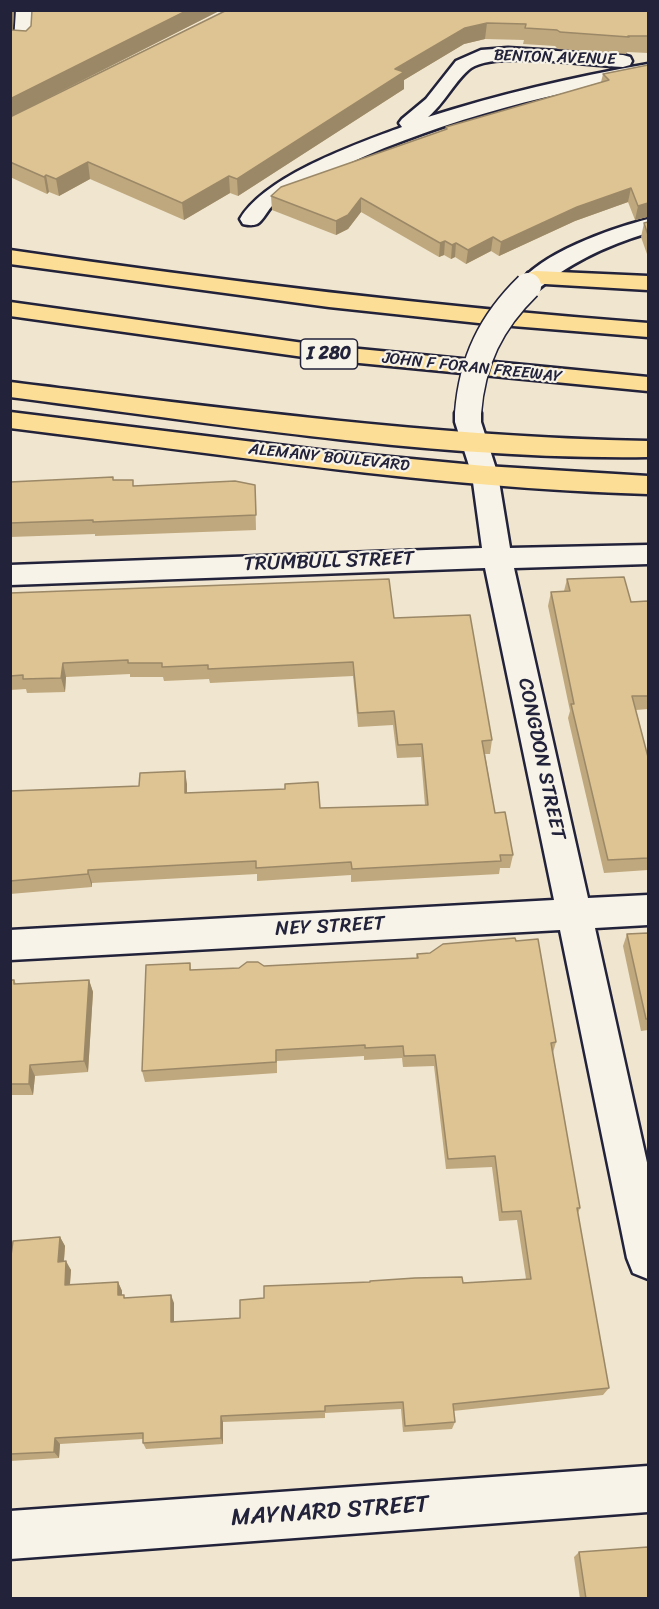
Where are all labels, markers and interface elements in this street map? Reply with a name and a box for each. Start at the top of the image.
street label: BENTON AVENUE [494,46,616,70]
road number: I 280 [300,339,358,369]
street label: JOHN F FORAN FREEWAY [381,349,563,387]
street label: ALEMANY BOULEVARD [248,440,410,476]
street label: TRUMBULL STREET [243,547,415,577]
street label: CONGDON STREET [512,676,570,842]
street label: NEY STREET [275,912,385,942]
street label: MAYNARD STREET [230,1491,430,1533]

